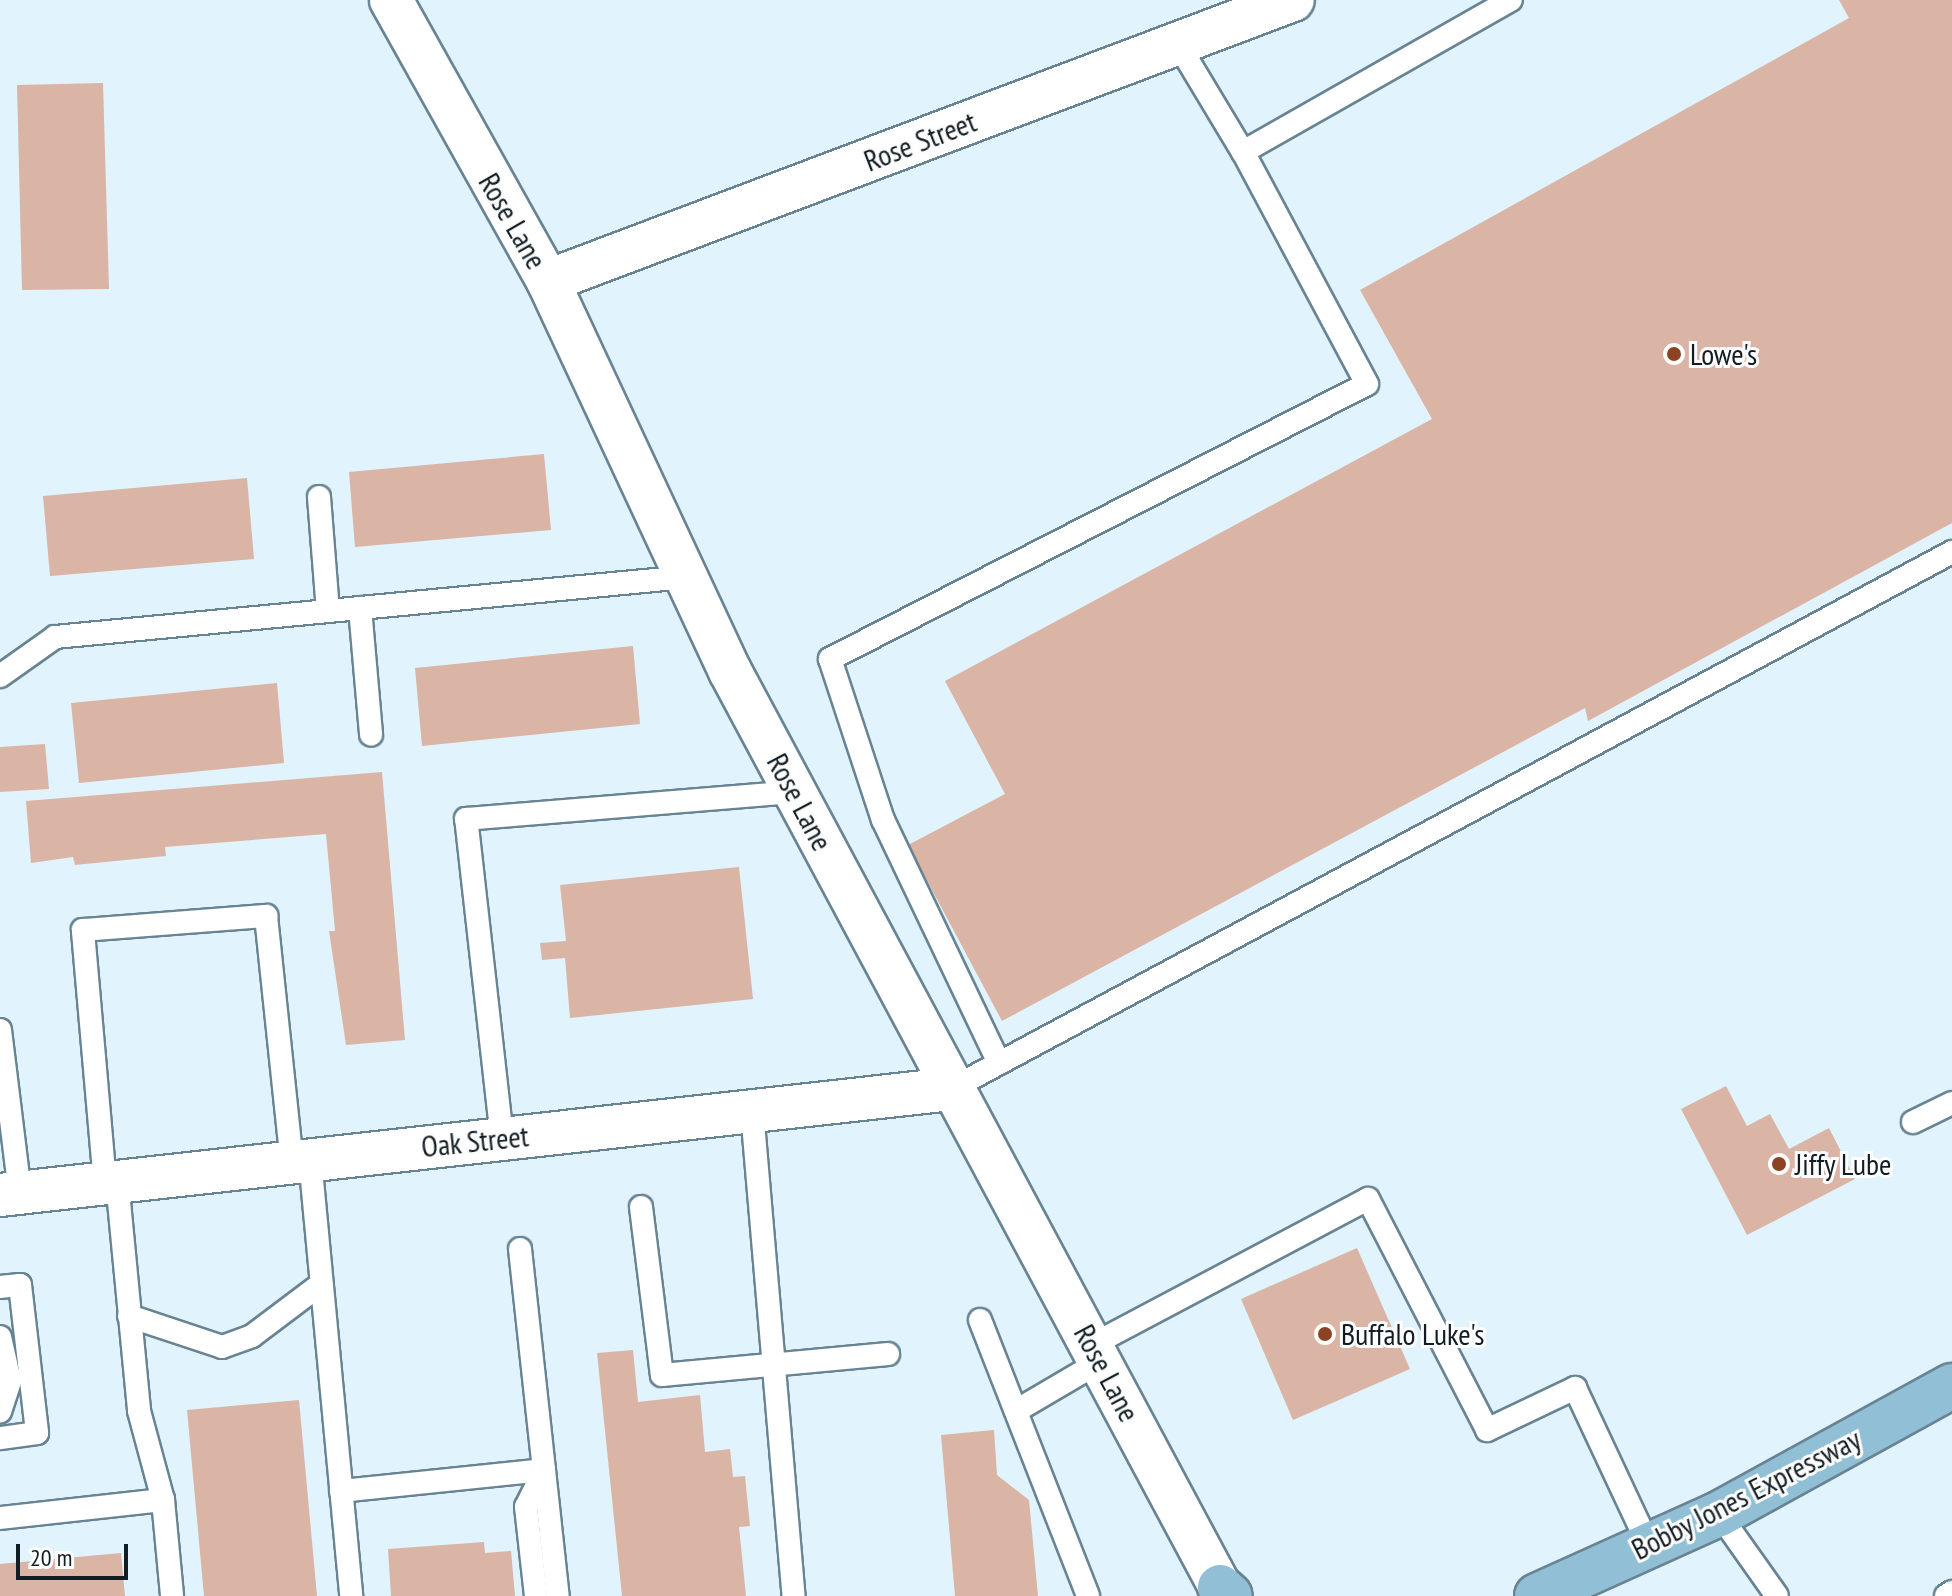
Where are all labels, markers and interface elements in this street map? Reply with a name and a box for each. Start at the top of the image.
street label: Rose Street [859,103,981,179]
street label: Rose Lane [471,167,555,275]
place label: Lowe's [1690,336,1757,372]
marker: Lowe's [1665,345,1683,363]
street label: Rose Lane [760,747,840,857]
street label: Oak Street [419,1117,531,1165]
place label: Jiffy Lube [1795,1146,1892,1182]
marker: Jiffy Lube [1770,1155,1788,1173]
place label: Buffalo Luke's [1341,1316,1484,1352]
street label: Rose Lane [1067,1318,1147,1428]
marker: Buffalo Luke's [1316,1325,1334,1343]
street label: Bobby Jones Expressway [1625,1421,1867,1567]
scale bar [20,1528,132,1578]
text: 20 m [30,1542,72,1573]

